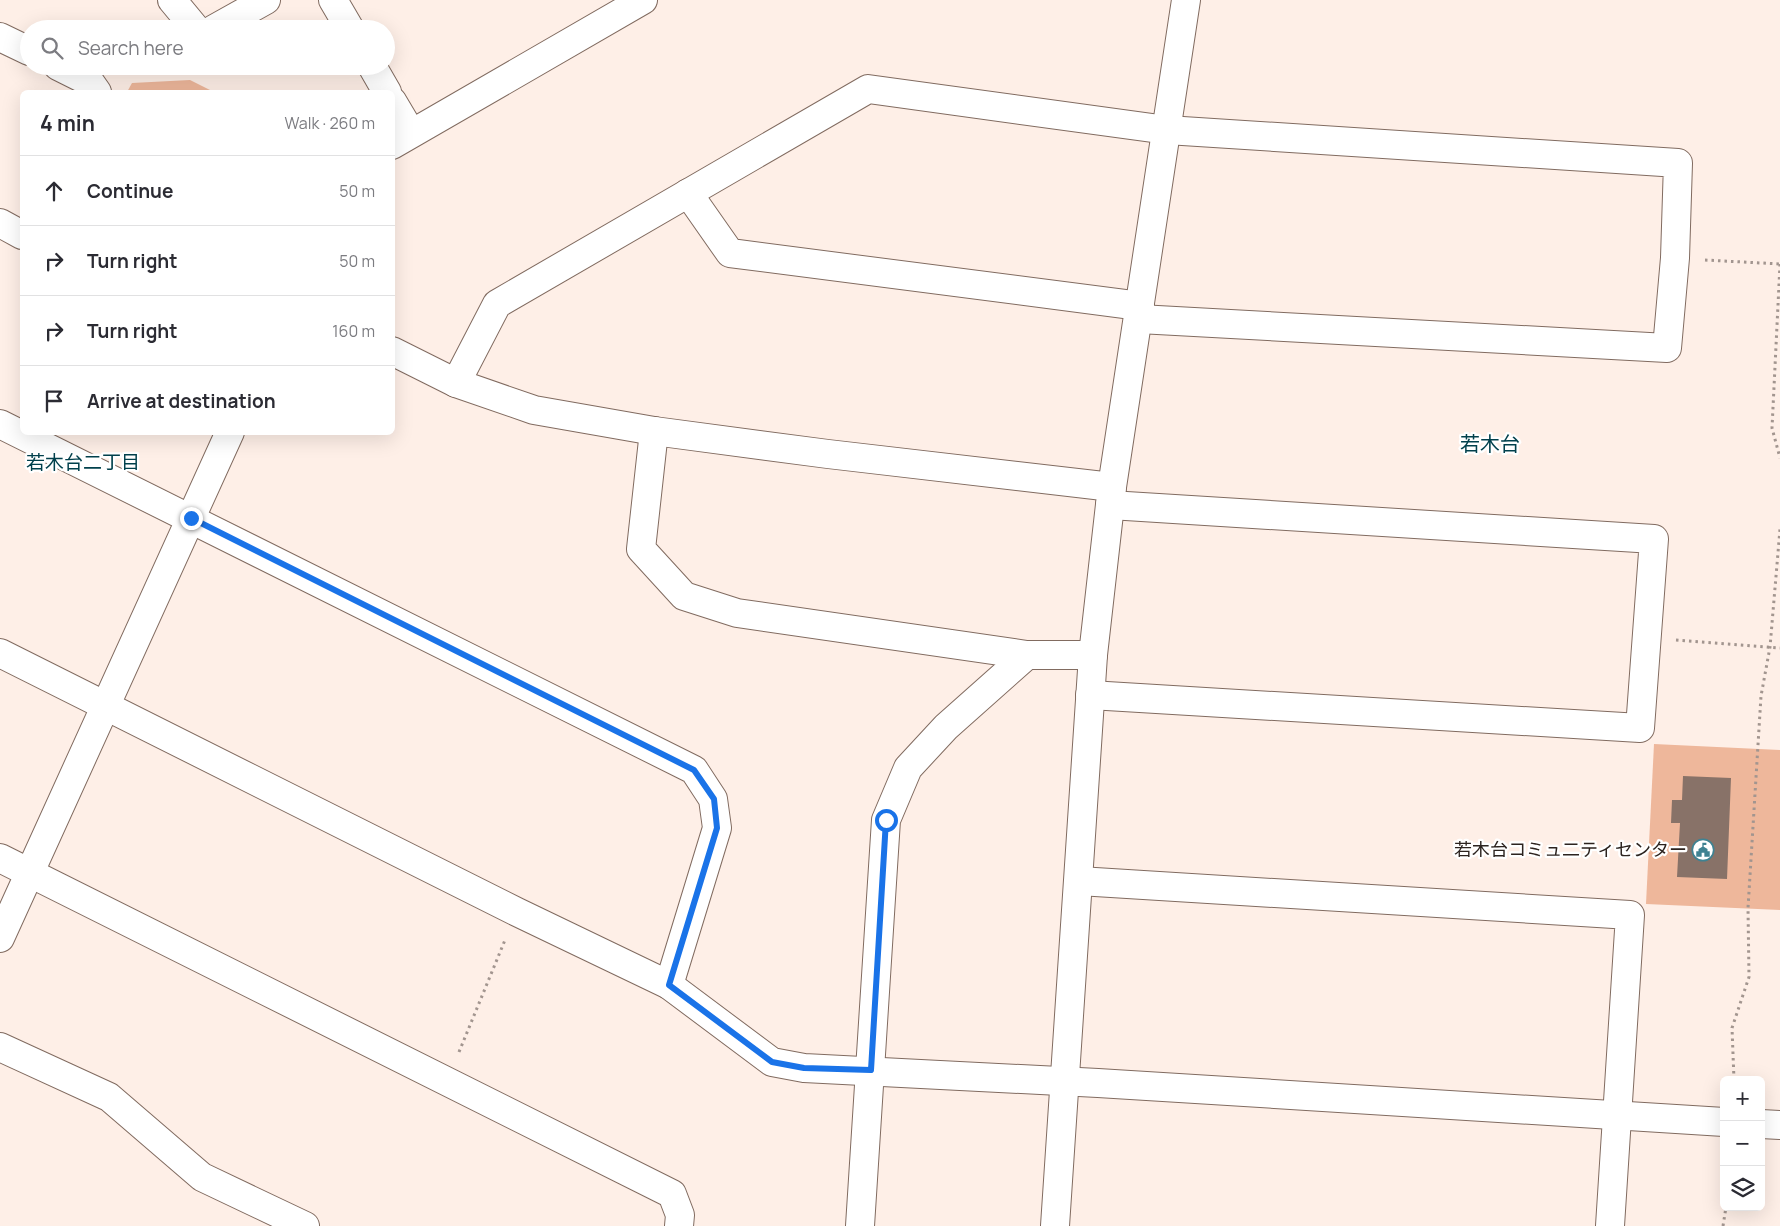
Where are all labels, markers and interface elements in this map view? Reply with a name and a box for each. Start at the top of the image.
search box [20,20,395,75]
icon: search [38,34,66,62]
text: Search here [78,35,184,61]
text: 4 min [40,109,95,137]
text: Walk · 260 m [285,112,375,134]
icon: ahead [40,177,68,205]
text: Continue [87,178,173,204]
text: 50 m [339,180,375,202]
icon: right [40,247,68,275]
text: Turn right [87,248,177,274]
text: 50 m [339,250,375,272]
icon: right [40,317,68,345]
text: Turn right [87,318,177,344]
text: 160 m [332,320,375,342]
icon: arrive [40,387,68,415]
text: Arrive at destination [87,388,276,414]
district label: 若木台 [1460,430,1520,457]
district label: 若木台二丁目 [26,449,140,475]
route end [180,507,203,530]
route start [875,809,898,832]
place label: 若木台コミュ二ティセンター [1454,837,1687,861]
public building icon: 若木台コミュ二ティセンター [1691,838,1715,862]
map controls [1720,1076,1765,1211]
button: + [1720,1076,1765,1121]
button: − [1720,1121,1765,1166]
button: layers [1720,1166,1765,1211]

